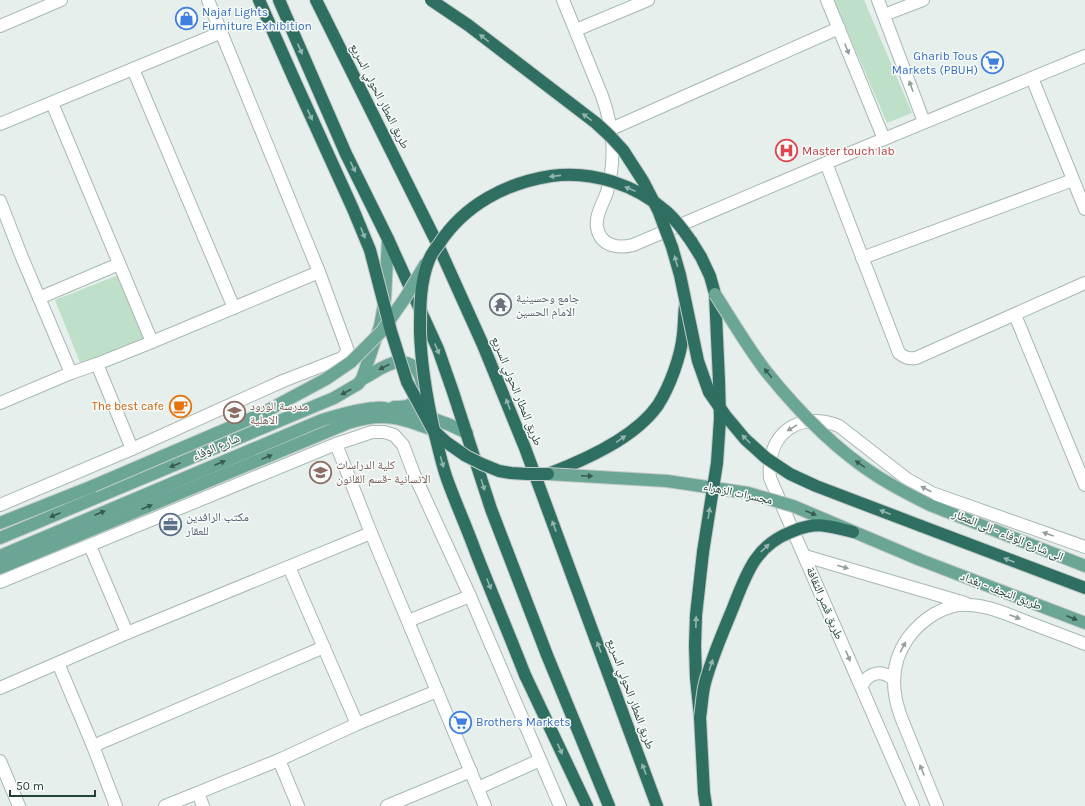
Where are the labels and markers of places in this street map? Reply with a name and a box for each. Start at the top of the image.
place label: Najaf Lights Furniture Exhibition [202,5,312,33]
shop icon: Najaf Lights Furniture Exhibition [174,6,200,32]
place label: Gharib Tous Markets (PBUH) [892,49,978,77]
supermarket icon: Gharib Tous Markets (PBUH) [980,50,1006,76]
hospital icon: Master touch lab [773,138,799,164]
place label: Master touch lab [802,144,895,158]
place label: جامع وحسينية الامام الحسين [516,291,580,320]
temple icon: جامع وحسينية الامام الحسين [488,292,514,318]
cafe icon: The best cafe [167,393,193,419]
place label: The best cafe [92,399,164,413]
place label: مدرسة الورود الاهلية [250,399,308,427]
school or university icon: مدرسة الورود الاهلية [222,400,248,426]
place label: كلية الدراسات الانسانية -قسم القانون [336,458,431,487]
school or university icon: كلية الدراسات الانسانية -قسم القانون [307,459,333,485]
place label: مكتب الرافدين للعقار [185,510,249,538]
office icon: مكتب الرافدين للعقار [158,511,184,537]
supermarket icon: Brothers Markets [448,709,474,735]
place label: Brothers Markets [476,715,571,729]

